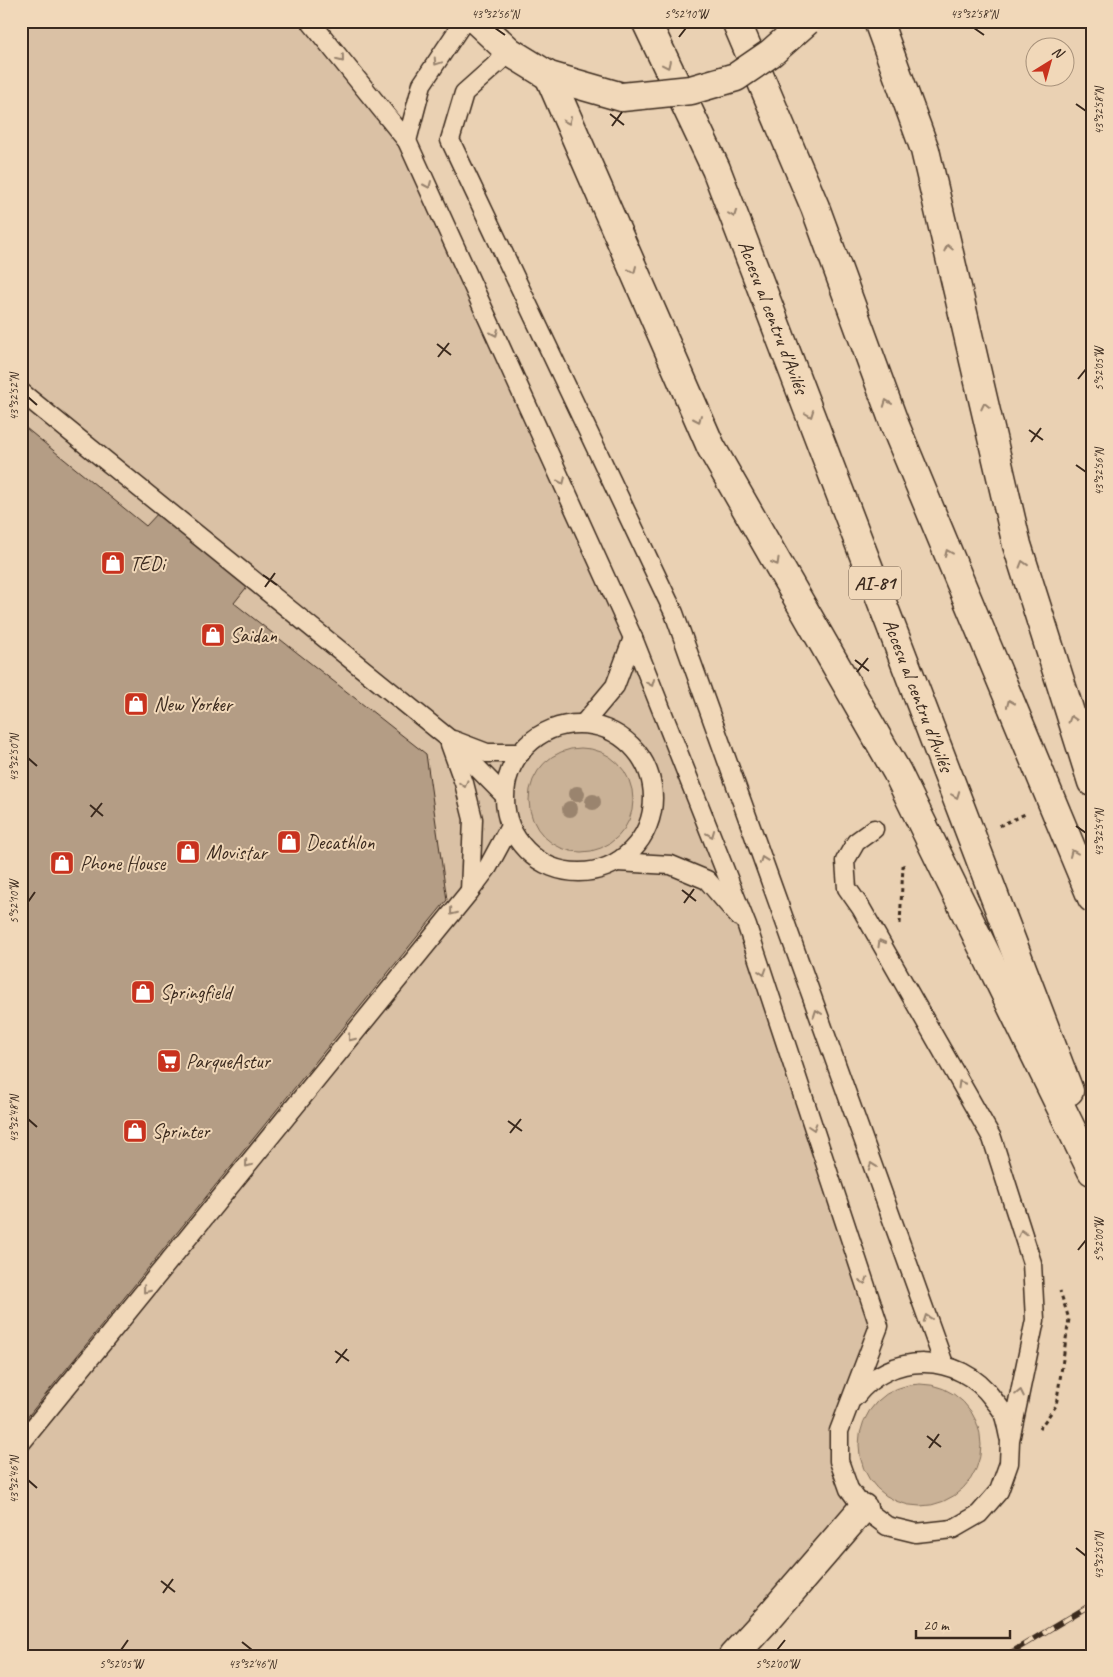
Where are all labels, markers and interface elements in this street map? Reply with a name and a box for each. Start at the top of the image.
text: 43°32'56"N [471,6,520,22]
text: 5°52'10"W [664,6,710,22]
text: 43°32'58"N [950,6,999,22]
north arrow [1026,38,1076,88]
text: N [1049,43,1068,63]
one-way arrow [336,53,344,62]
one-way arrow [433,57,443,66]
one-way arrow [660,60,671,69]
text: 43°32'58"N [1091,86,1107,135]
one-way arrow [562,116,573,125]
one-way arrow [421,180,432,189]
one-way arrow [727,209,737,217]
street label: Accesu al centru d'Avilés [732,237,814,399]
one-way arrow [943,243,954,252]
one-way arrow [627,265,638,274]
one-way arrow [488,328,499,337]
text: 5°52'05"W [1091,345,1107,391]
text: 43°32'52"N [6,372,22,421]
one-way arrow [883,399,893,407]
one-way arrow [980,402,991,411]
one-way arrow [804,409,815,418]
one-way arrow [692,414,703,423]
text: 43°32'56"N [1091,447,1107,496]
one-way arrow [555,476,566,485]
one-way arrow [944,549,954,558]
shop icon: TEDi [100,550,126,576]
place label: TEDi [130,551,167,576]
one-way arrow [770,556,780,565]
one-way arrow [1019,560,1029,569]
road number: AI-81 [849,566,901,600]
street label: Accesu al centru d'Avilés [877,615,959,777]
shop icon: Saidan [200,622,226,648]
place label: Saidan [230,623,278,648]
one-way arrow [645,679,655,687]
shop icon: New Yorker [123,691,149,717]
place label: New Yorker [154,692,234,717]
one-way arrow [1006,699,1017,708]
one-way arrow [1068,715,1078,724]
text: 43°32'50"N [6,733,22,782]
one-way arrow [459,780,469,788]
one-way arrow [950,790,960,799]
text: 43°32'54"N [1091,808,1107,857]
shop icon: Decathlon [276,829,302,855]
place label: Decathlon [306,830,376,855]
one-way arrow [705,830,715,838]
shop icon: Movistar [175,839,201,865]
place label: Movistar [206,840,269,865]
one-way arrow [1069,849,1079,858]
shop icon: Phone House [49,850,75,876]
place label: Phone House [80,851,167,876]
one-way arrow [759,856,769,864]
text: 5°52'10"W [6,878,22,924]
one-way arrow [450,907,459,916]
one-way arrow [877,939,887,948]
one-way arrow [757,968,767,976]
shop icon: Springfield [130,979,156,1005]
place label: Springfield [160,980,234,1005]
one-way arrow [813,1009,823,1017]
one-way arrow [347,1033,356,1042]
supermarket icon: ParqueAstur [156,1048,182,1074]
place label: ParqueAstur [186,1049,272,1074]
one-way arrow [958,1080,968,1089]
text: 43°32'48"N [6,1094,22,1143]
shop icon: Sprinter [122,1118,148,1144]
place label: Sprinter [152,1119,211,1144]
one-way arrow [808,1122,818,1130]
one-way arrow [245,1159,254,1168]
one-way arrow [868,1162,878,1170]
text: 5°52'00"W [1091,1216,1107,1262]
one-way arrow [1018,1230,1028,1238]
one-way arrow [858,1276,868,1285]
one-way arrow [142,1285,151,1294]
one-way arrow [923,1315,933,1323]
one-way arrow [1014,1388,1025,1397]
text: 43°32'46"N [6,1455,22,1504]
text: 43°32'50"N [1091,1531,1107,1580]
scale bar [916,1607,1009,1639]
text: 20 m [923,1616,950,1635]
text: 5°52'05"W [99,1656,145,1672]
text: 43°32'46"N [228,1656,277,1672]
text: 5°52'00"W [755,1656,801,1672]

